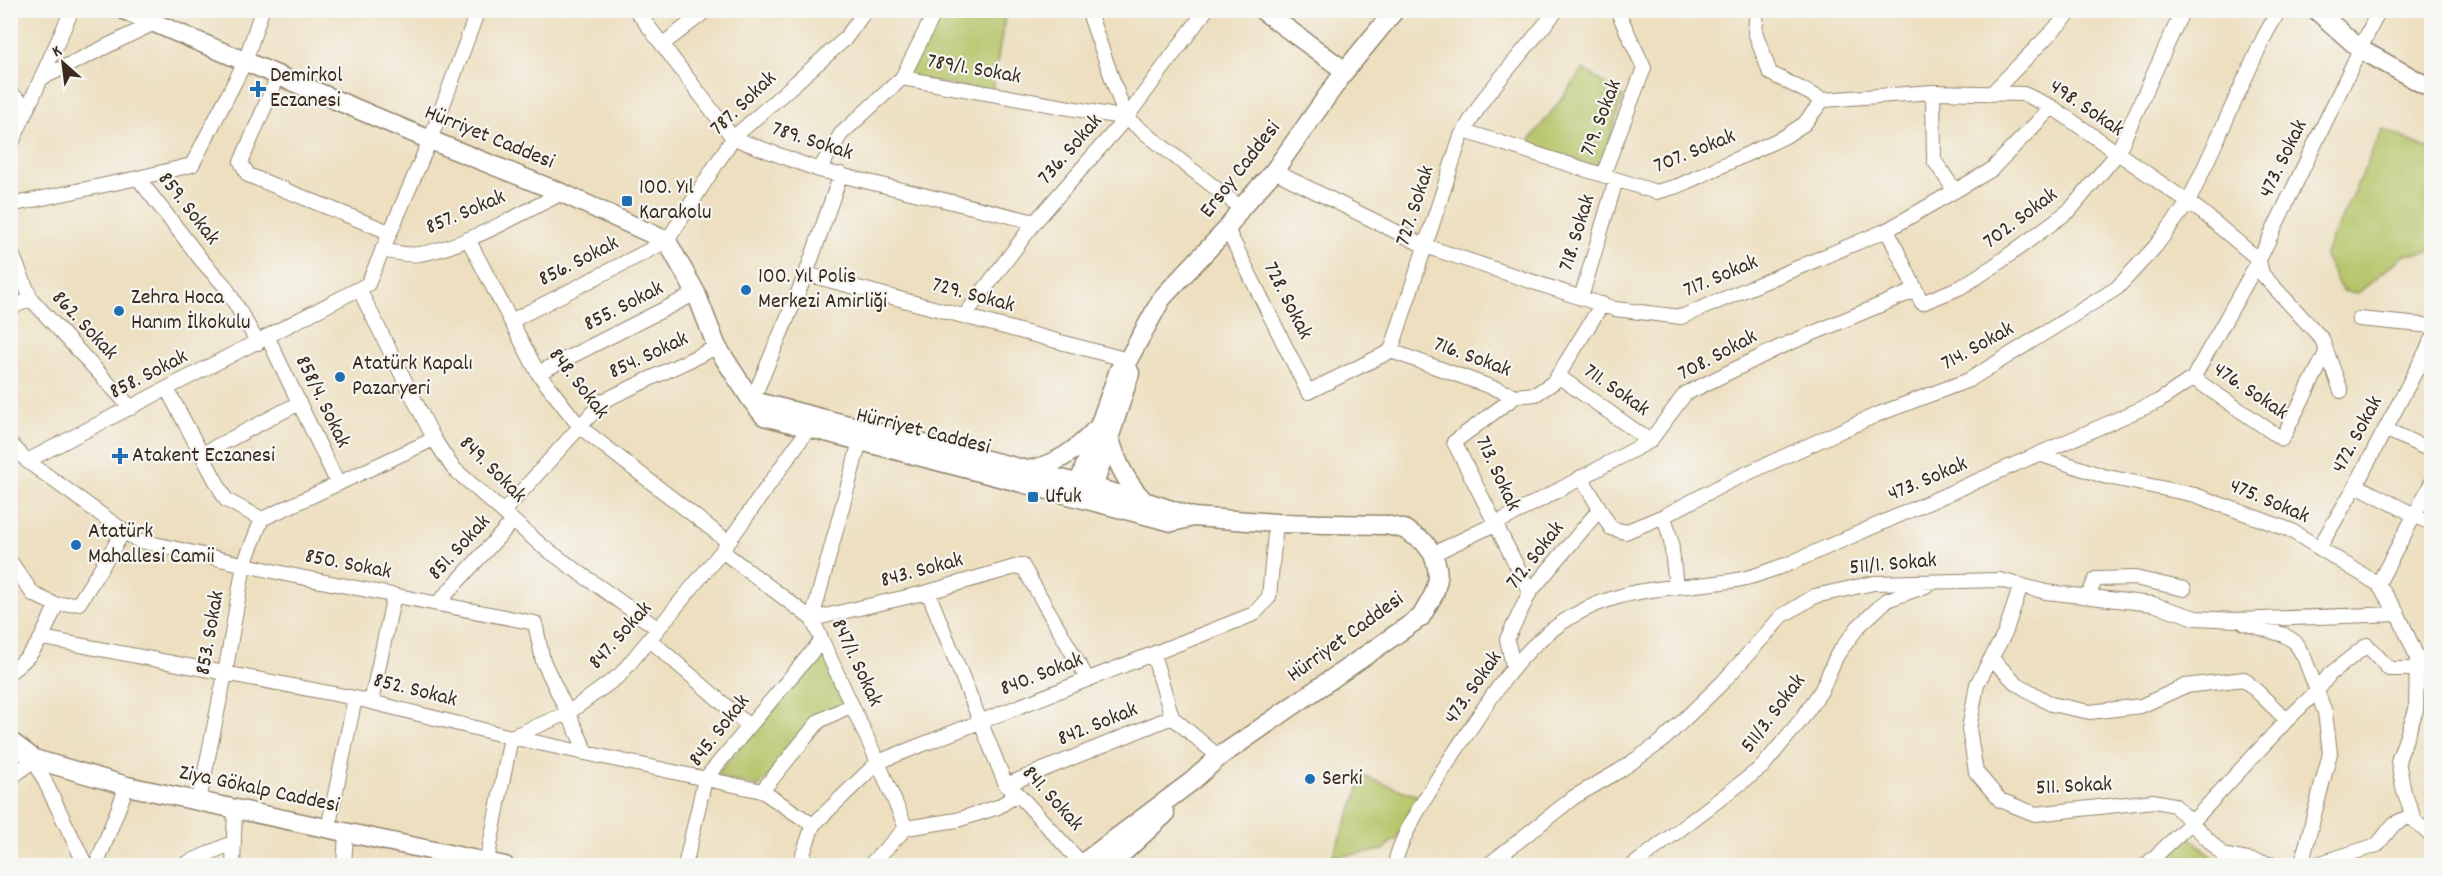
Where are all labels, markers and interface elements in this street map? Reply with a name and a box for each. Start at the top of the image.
north arrow [33,33,93,93]
text: K [48,40,66,64]
street label: 789/1. Sokak [925,46,1023,94]
place label: Demirkol Eczanesi [270,61,342,117]
street label: 787. Sokak [704,64,784,144]
street label: 498. Sokak [2042,73,2130,145]
street label: 719. Sokak [1573,75,1631,161]
marker: Demirkol Eczanesi [251,82,265,96]
street label: Hürriyet Caddesi [419,98,559,178]
street label: 736. Sokak [1031,108,1111,192]
street label: 789. Sokak [767,114,857,170]
street label: Ersoy Caddesi [1193,115,1289,225]
street label: 473. Sokak [2252,115,2316,203]
street label: 707. Sokak [1650,122,1740,182]
street label: 727. Sokak [1388,162,1444,250]
street label: 859. Sokak [149,166,227,252]
place label: 100. Yıl Karakolu [639,173,712,229]
street label: 702. Sokak [1977,181,2065,257]
street label: 857. Sokak [421,182,511,244]
street label: 718. Sokak [1552,191,1604,275]
marker: 100. Yıl Karakolu [620,194,634,208]
street label: 856. Sokak [533,229,625,295]
street label: 717. Sokak [1679,247,1763,307]
street label: 728. Sokak [1254,257,1320,345]
place label: 100. Yıl Polis Merkezi Amirliği [758,262,887,318]
street label: 729. Sokak [928,270,1018,322]
street label: 855. Sokak [579,274,669,340]
place label: Zehra Hoca Hanım İlkokulu [131,283,250,339]
marker: 100. Yıl Polis Merkezi Amirliği [739,283,753,297]
street label: 862. Sokak [43,284,125,368]
marker: Zehra Hoca Hanım İlkokulu [112,304,126,318]
street label: 714. Sokak [1936,314,2020,380]
street label: 708. Sokak [1673,322,1763,390]
street label: 854. Sokak [604,324,694,388]
street label: 716. Sokak [1429,330,1515,386]
street label: 858. Sokak [104,342,194,408]
street label: 848. Sokak [540,342,616,426]
place label: Atatürk Kapalı Pazaryeri [352,349,473,405]
street label: 858/4. Sokak [286,350,358,454]
street label: 476. Sokak [2206,355,2294,429]
street label: 711. Sokak [1577,357,1655,425]
marker: Atatürk Kapalı Pazaryeri [333,370,347,384]
street label: 472. Sokak [2325,391,2391,479]
street label: Hürriyet Caddesi [852,400,994,464]
street label: 849. Sokak [451,429,533,511]
street label: 713. Sokak [1466,431,1528,517]
place label: Atakent Eczanesi [132,441,275,472]
marker: Atakent Eczanesi [113,449,127,463]
street label: 473. Sokak [1883,449,1973,511]
street label: 475. Sokak [2224,471,2314,533]
place label: Ufuk [1045,482,1082,513]
marker: Ufuk [1026,490,1040,504]
street label: 851. Sokak [421,508,499,588]
street label: 712. Sokak [1499,515,1573,597]
place label: Atatürk Mahallesi Camii [88,517,214,573]
marker: Atatürk Mahallesi Camii [69,538,83,552]
street label: 850. Sokak [302,541,394,589]
street label: 843. Sokak [877,545,967,597]
street label: 511/1. Sokak [1848,546,1938,584]
street label: Hürriyet Caddesi [1281,585,1411,691]
street label: 853. Sokak [188,588,234,678]
street label: 847. Sokak [582,595,660,677]
street label: 847/1. Sokak [822,614,890,712]
street label: 840. Sokak [996,645,1088,705]
street label: 473. Sokak [1437,645,1511,731]
street label: 852. Sokak [370,666,460,716]
street label: 511/3. Sokak [1734,668,1814,760]
street label: 845. Sokak [682,688,758,774]
street label: 842. Sokak [1053,695,1143,755]
street label: Ziya Gökalp Caddesi [176,758,342,822]
street label: 841. Sokak [1014,759,1090,839]
place label: Serki [1322,764,1363,795]
street label: 511. Sokak [2035,770,2113,804]
marker: Serki [1303,772,1317,786]

